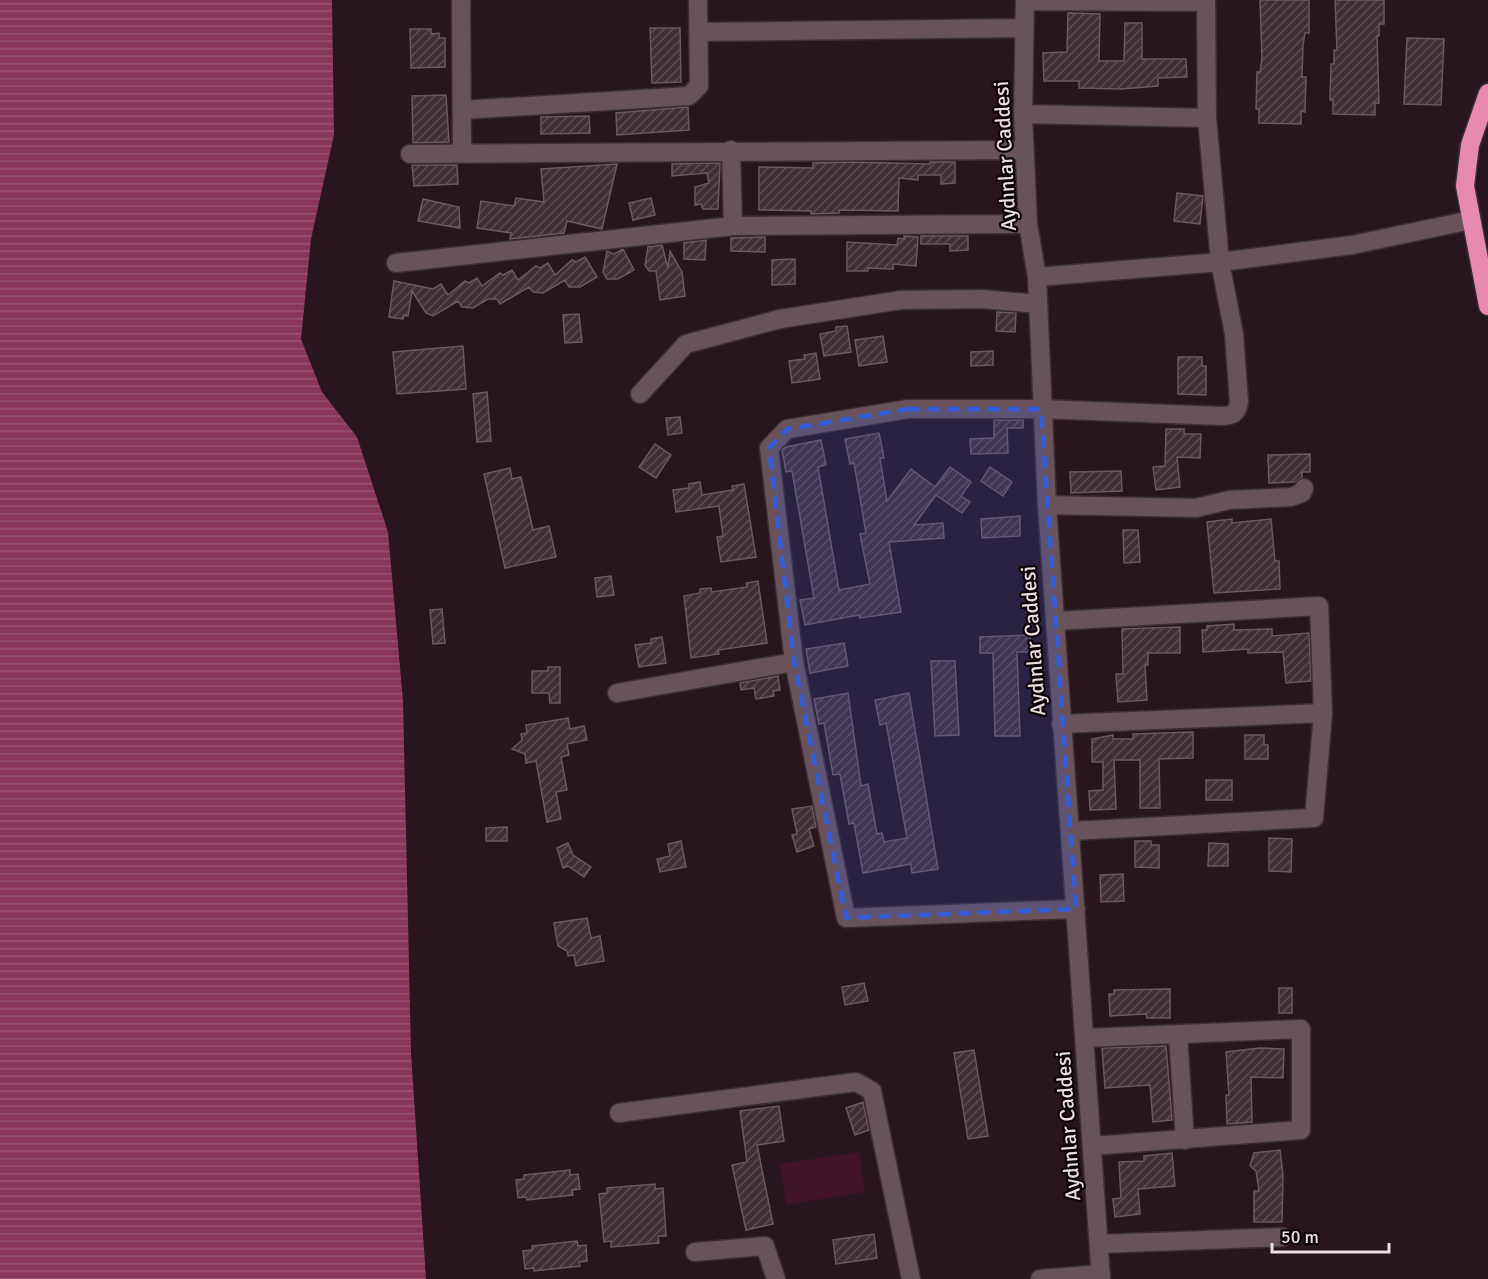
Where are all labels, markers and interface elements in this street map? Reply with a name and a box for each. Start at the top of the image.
street label: Aydınlar Caddesi [988,80,1022,232]
street label: Aydınlar Caddesi [1015,565,1051,717]
street label: Aydınlar Caddesi [1050,1050,1086,1202]
scale bar [1272,1216,1389,1254]
text: 50 m [1281,1226,1319,1248]

